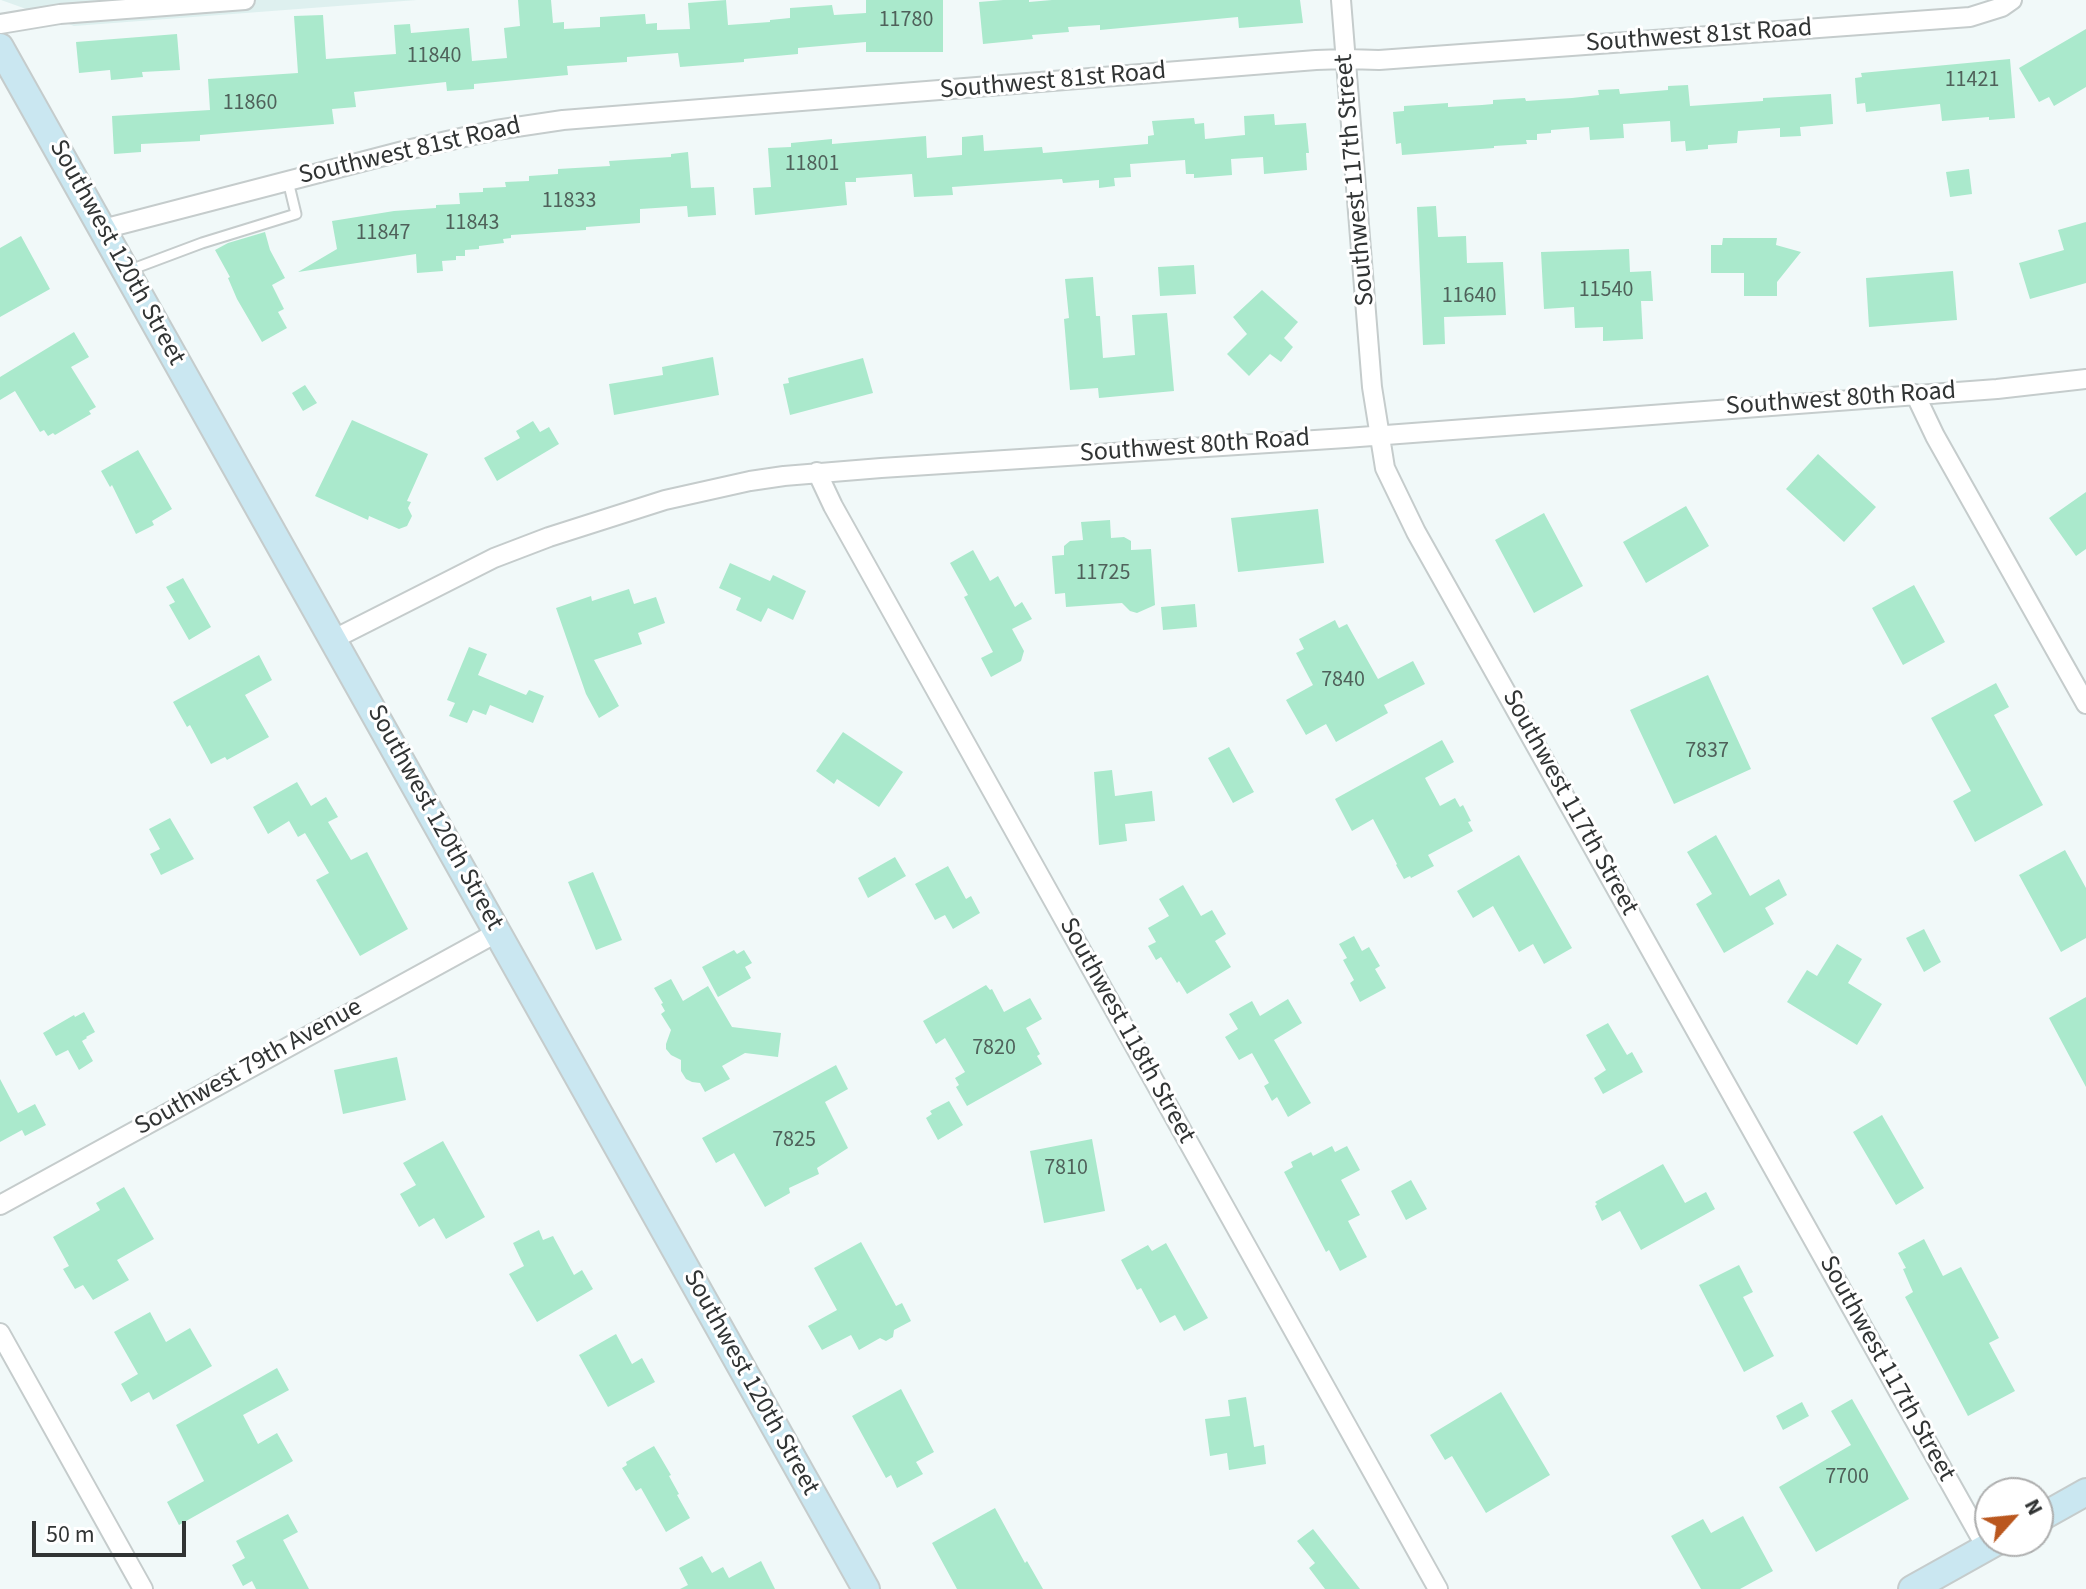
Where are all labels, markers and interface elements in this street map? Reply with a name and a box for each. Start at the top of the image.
house number: 11780 [879,8,933,34]
street label: Southwest 81st Road [1585,14,1813,60]
house number: 11840 [407,44,461,70]
street label: Southwest 117th Street [1329,53,1383,307]
street label: Southwest 81st Road [939,57,1167,107]
house number: 11421 [1945,68,1999,94]
house number: 11860 [223,91,277,117]
street label: Southwest 81st Road [296,111,524,193]
street label: Southwest 120th Street [41,135,191,371]
house number: 11801 [785,152,839,178]
house number: 11833 [542,189,596,215]
house number: 11843 [445,211,499,237]
house number: 11847 [356,221,410,247]
house number: 11540 [1579,278,1633,304]
house number: 11640 [1442,284,1496,310]
street label: Southwest 80th Road [1725,376,1957,424]
street label: Southwest 80th Road [1079,423,1311,471]
house number: 11725 [1076,561,1130,587]
house number: 7840 [1321,668,1365,694]
street label: Southwest 117th Street [1494,685,1644,921]
street label: Southwest 120th Street [359,700,509,936]
house number: 7837 [1685,739,1729,765]
street label: Southwest 118th Street [1051,913,1201,1149]
street label: Southwest 79th Avenue [130,993,368,1143]
house number: 7820 [972,1036,1016,1062]
house number: 7825 [772,1128,816,1154]
house number: 7810 [1044,1156,1088,1182]
street label: Southwest 117th Street [1811,1251,1961,1487]
street label: Southwest 120th Street [675,1265,825,1501]
house number: 7700 [1825,1465,1869,1491]
north arrow [1974,1477,2054,1557]
text: N [2016,1493,2051,1521]
scale bar [36,1505,190,1555]
text: 50 m [46,1517,95,1552]

